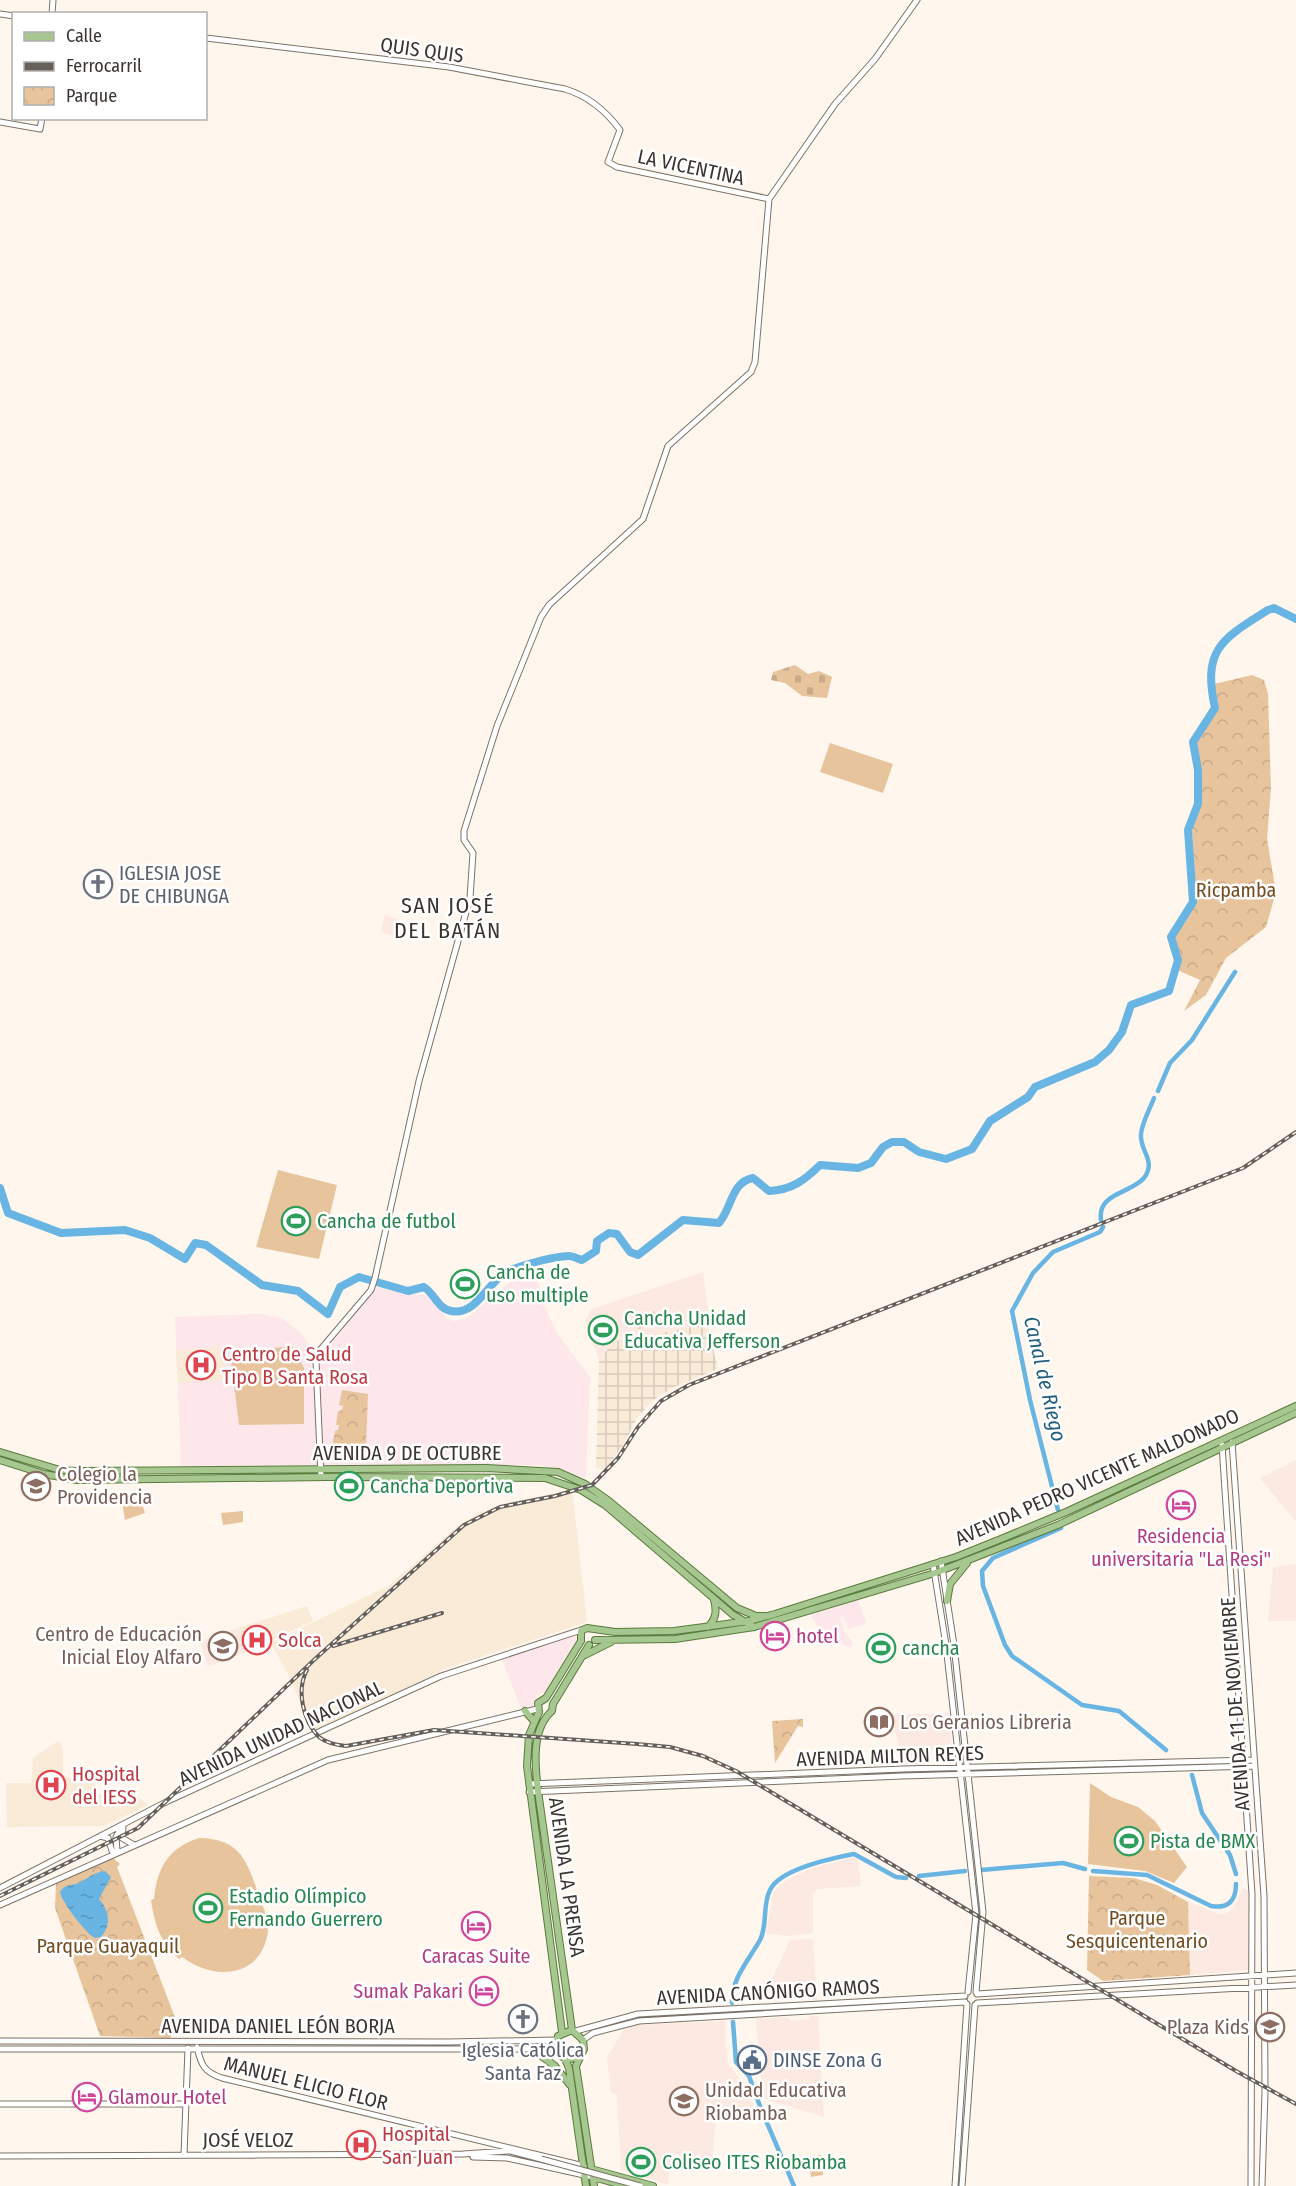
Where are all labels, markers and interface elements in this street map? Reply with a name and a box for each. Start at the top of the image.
legend [12,12,207,120]
text: Calle [66,25,102,47]
street label: QUIS QUIS [379,32,465,68]
text: Ferrocarril [66,55,142,77]
text: Parque [66,85,117,107]
street label: LA VICENTINA [636,144,747,190]
place label: IGLESIA JOSE DE CHIBUNGA [119,861,230,908]
church icon: IGLESIA JOSE DE CHIBUNGA [82,868,114,900]
park label: Ricpamba [1196,878,1276,902]
district label: SAN JOSÉ DEL BATÁN [394,892,502,944]
sports icon: Cancha de futbol [280,1205,312,1237]
place label: Cancha de futbol [317,1209,456,1233]
place label: Cancha de uso multiple [486,1260,589,1307]
sports icon: Cancha de uso multiple [449,1268,481,1300]
place label: Cancha Unidad Educativa Jefferson [624,1306,781,1353]
sports icon: Cancha Unidad Educativa Jefferson [587,1314,619,1346]
water label: Canal de Riego [1018,1314,1072,1444]
place label: Centro de Salud Tipo B Santa Rosa [222,1342,368,1389]
hospital icon: Centro de Salud Tipo B Santa Rosa [185,1349,217,1381]
street label: AVENIDA PEDRO VICENTE MALDONADO [951,1403,1243,1551]
street label: AVENIDA 9 DE OCTUBRE [313,1441,501,1465]
place label: Colegio la Providencia [57,1462,152,1509]
school or university icon: Colegio la Providencia [20,1470,52,1502]
sports icon: Cancha Deportiva [333,1470,365,1502]
place label: Cancha Deportiva [370,1474,514,1498]
hotel icon: Residencia universitaria "La Resi" [1165,1489,1197,1521]
place label: Residencia universitaria "La Resi" [1091,1524,1271,1571]
street label: AVENIDA 11 DE NOVIEMBRE [1216,1596,1254,1812]
hotel icon: hotel [759,1620,791,1652]
place label: Centro de Educación Inicial Eloy Alfaro [35,1622,202,1669]
hospital icon: Solca [241,1624,273,1656]
place label: hotel [796,1624,838,1648]
place label: Solca [278,1628,322,1652]
school or university icon: Centro de Educación Inicial Eloy Alfaro [207,1630,239,1662]
sports icon: cancha [865,1632,897,1664]
place label: cancha [902,1636,960,1660]
street label: AVENIDA UNIDAD NACIONAL [175,1675,387,1791]
library icon: Los Geranios Libreria [863,1706,895,1738]
place label: Los Geranios Libreria [900,1710,1072,1734]
street label: AVENIDA MILTON REYES [796,1741,984,1771]
place label: Hospital del IESS [72,1762,140,1809]
hospital icon: Hospital del IESS [35,1769,67,1801]
street label: AVENIDA LA PRENSA [544,1796,590,1959]
sports icon: Pista de BMX [1113,1825,1145,1857]
place label: Pista de BMX [1150,1829,1255,1853]
place label: Estadio Olímpico Fernando Guerrero [229,1884,383,1931]
sports icon: Estadio Olímpico Fernando Guerrero [192,1892,224,1924]
park label: Parque Sesquicentenario [1066,1906,1208,1953]
hotel icon: Caracas Suite [460,1910,492,1942]
park label: Parque Guayaquil [37,1934,179,1958]
place label: Caracas Suite [422,1944,530,1968]
street label: AVENIDA CANÓNIGO RAMOS [656,1974,880,2010]
hotel icon: Sumak Pakari [468,1975,500,2007]
place label: Sumak Pakari [353,1979,463,2003]
church icon: Iglesia Católica Santa Faz [507,2003,539,2035]
school or university icon: Plaza Kids [1254,2011,1286,2043]
street label: AVENIDA DANIEL LEÓN BORJA [161,2014,395,2038]
place label: Plaza Kids [1167,2015,1249,2039]
place label: Iglesia Católica Santa Faz [462,2038,584,2085]
public building icon: DINSE Zona G [736,2044,768,2076]
place label: DINSE Zona G [773,2048,882,2072]
street label: MANUEL ELICIO FLOR [222,2051,390,2115]
place label: Unidad Educativa Riobamba [705,2078,847,2125]
hotel icon: Glamour Hotel [71,2081,103,2113]
place label: Glamour Hotel [108,2085,227,2109]
school or university icon: Unidad Educativa Riobamba [668,2085,700,2117]
place label: Hospital San Juan [382,2122,453,2169]
street label: JOSÉ VELOZ [202,2128,294,2152]
hospital icon: Hospital San Juan [345,2129,377,2161]
sports icon: Coliseo ITES Riobamba [625,2146,657,2178]
place label: Coliseo ITES Riobamba [662,2150,847,2174]

